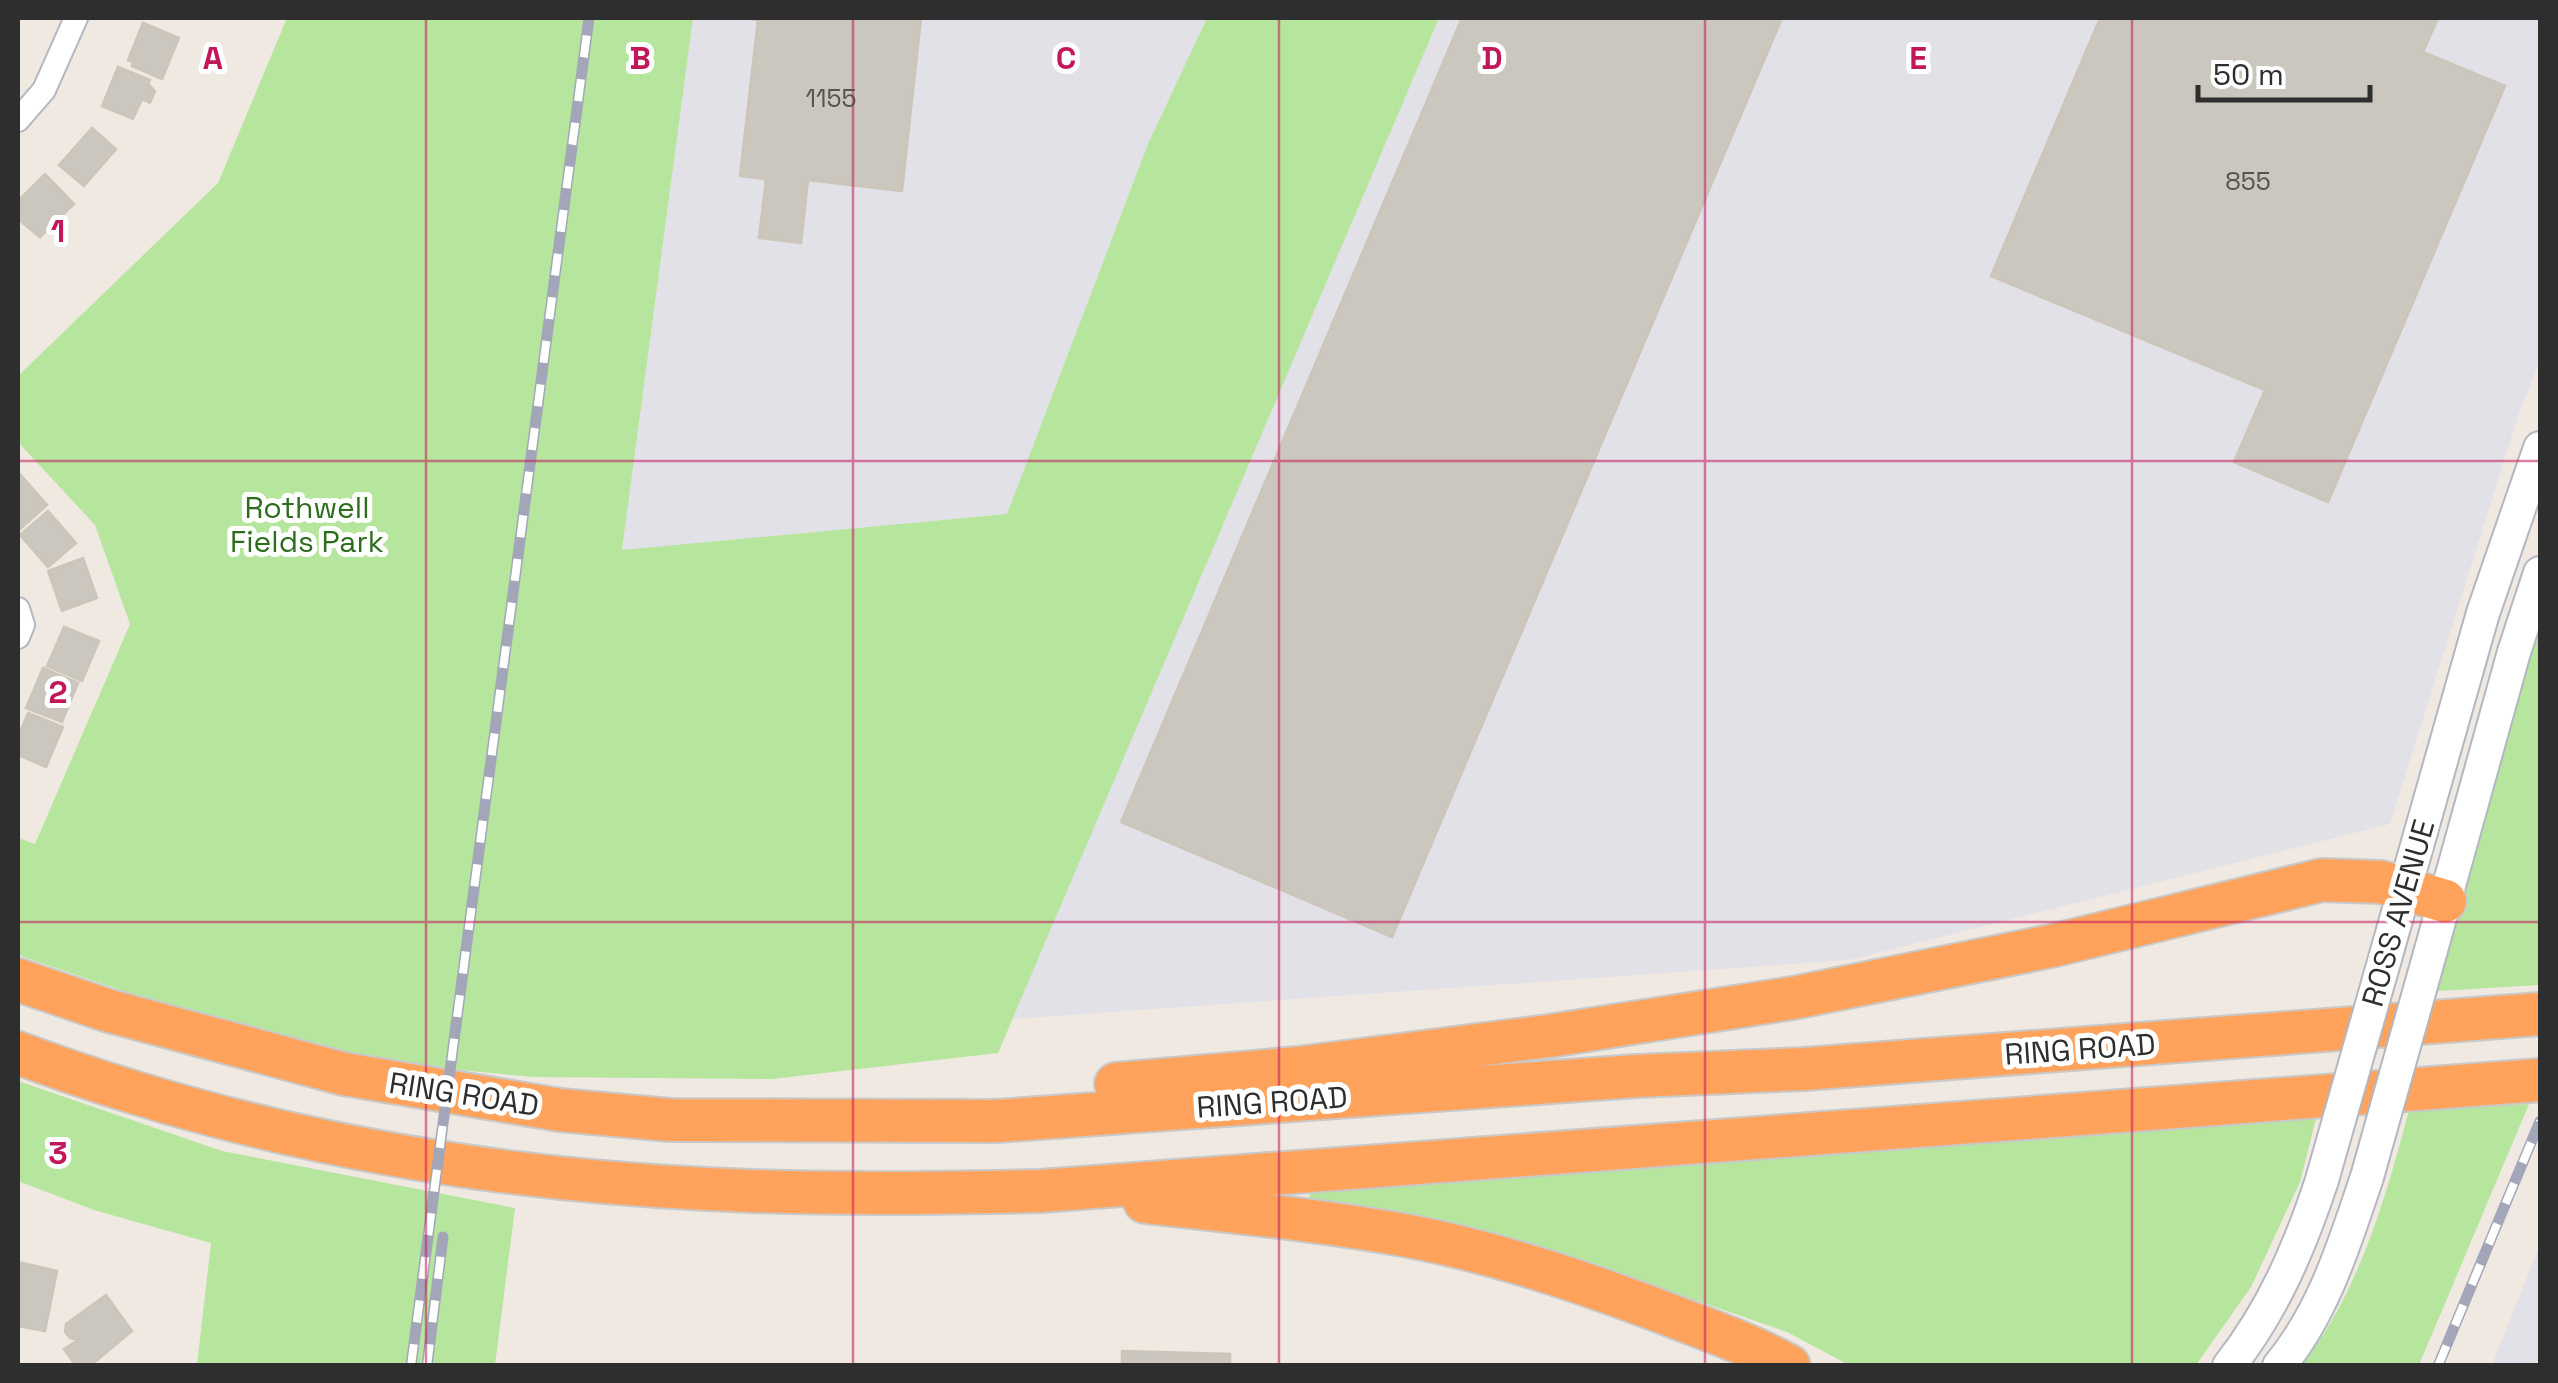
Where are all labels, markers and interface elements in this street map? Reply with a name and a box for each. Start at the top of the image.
text: A [203,38,223,78]
text: B [629,38,651,78]
text: C [1056,38,1076,78]
text: D [1481,38,1503,78]
text: E [1909,38,1927,78]
scale bar [2198,40,2370,102]
text: 50 m [2213,55,2284,94]
house number: 1155 [806,82,856,114]
house number: 855 [2225,165,2271,197]
text: 1 [51,211,65,251]
park label: Rothwell Fields Park [230,488,384,561]
text: 2 [48,672,68,712]
street label: ROSS AVENUE [2353,815,2443,1011]
street label: RING ROAD [2003,1024,2157,1074]
street label: RING ROAD [386,1063,542,1125]
street label: RING ROAD [1195,1077,1349,1127]
text: 3 [48,1133,68,1173]

